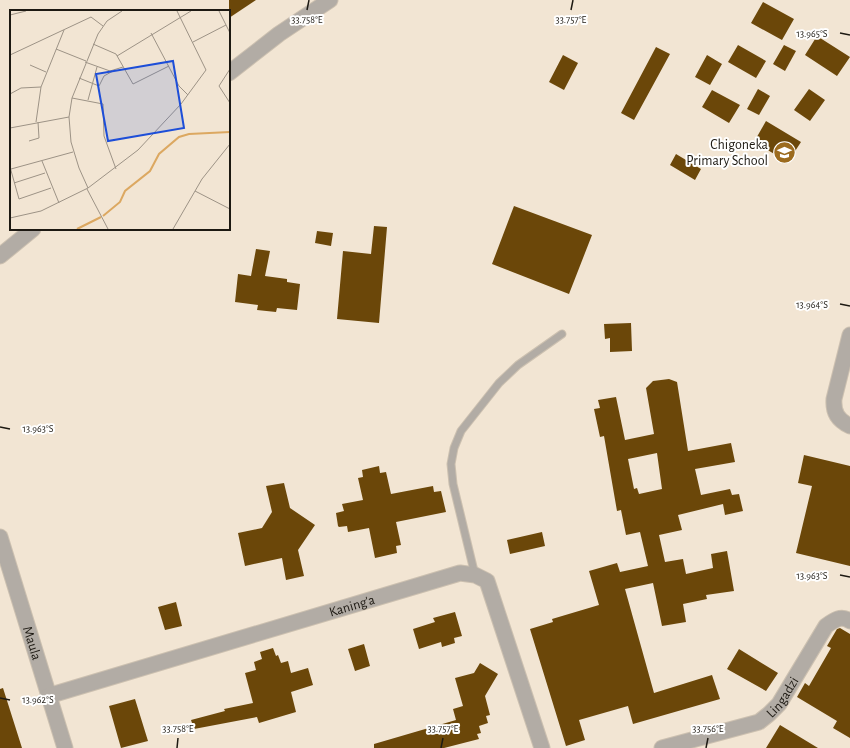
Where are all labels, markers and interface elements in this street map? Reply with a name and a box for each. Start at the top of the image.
inset map [10,10,230,230]
text: 33.758°E [291,15,323,25]
text: 33.757°E [556,15,587,25]
text: 13.965°S [796,29,828,39]
place label: Chigoneka Primary School [686,138,769,168]
school or university icon: Chigoneka Primary School [771,139,797,165]
text: 13.964°S [796,300,828,310]
text: 13.963°S [22,424,54,434]
text: 13.963°S [796,571,828,581]
street label: Kaning'a [328,593,377,620]
street label: Maula [20,625,44,662]
street label: Lingadzi [764,675,802,721]
text: 13.962°S [22,695,54,705]
text: 33.758°E [162,724,194,734]
text: 33.757°E [428,724,459,734]
text: 33.756°E [692,724,724,734]

